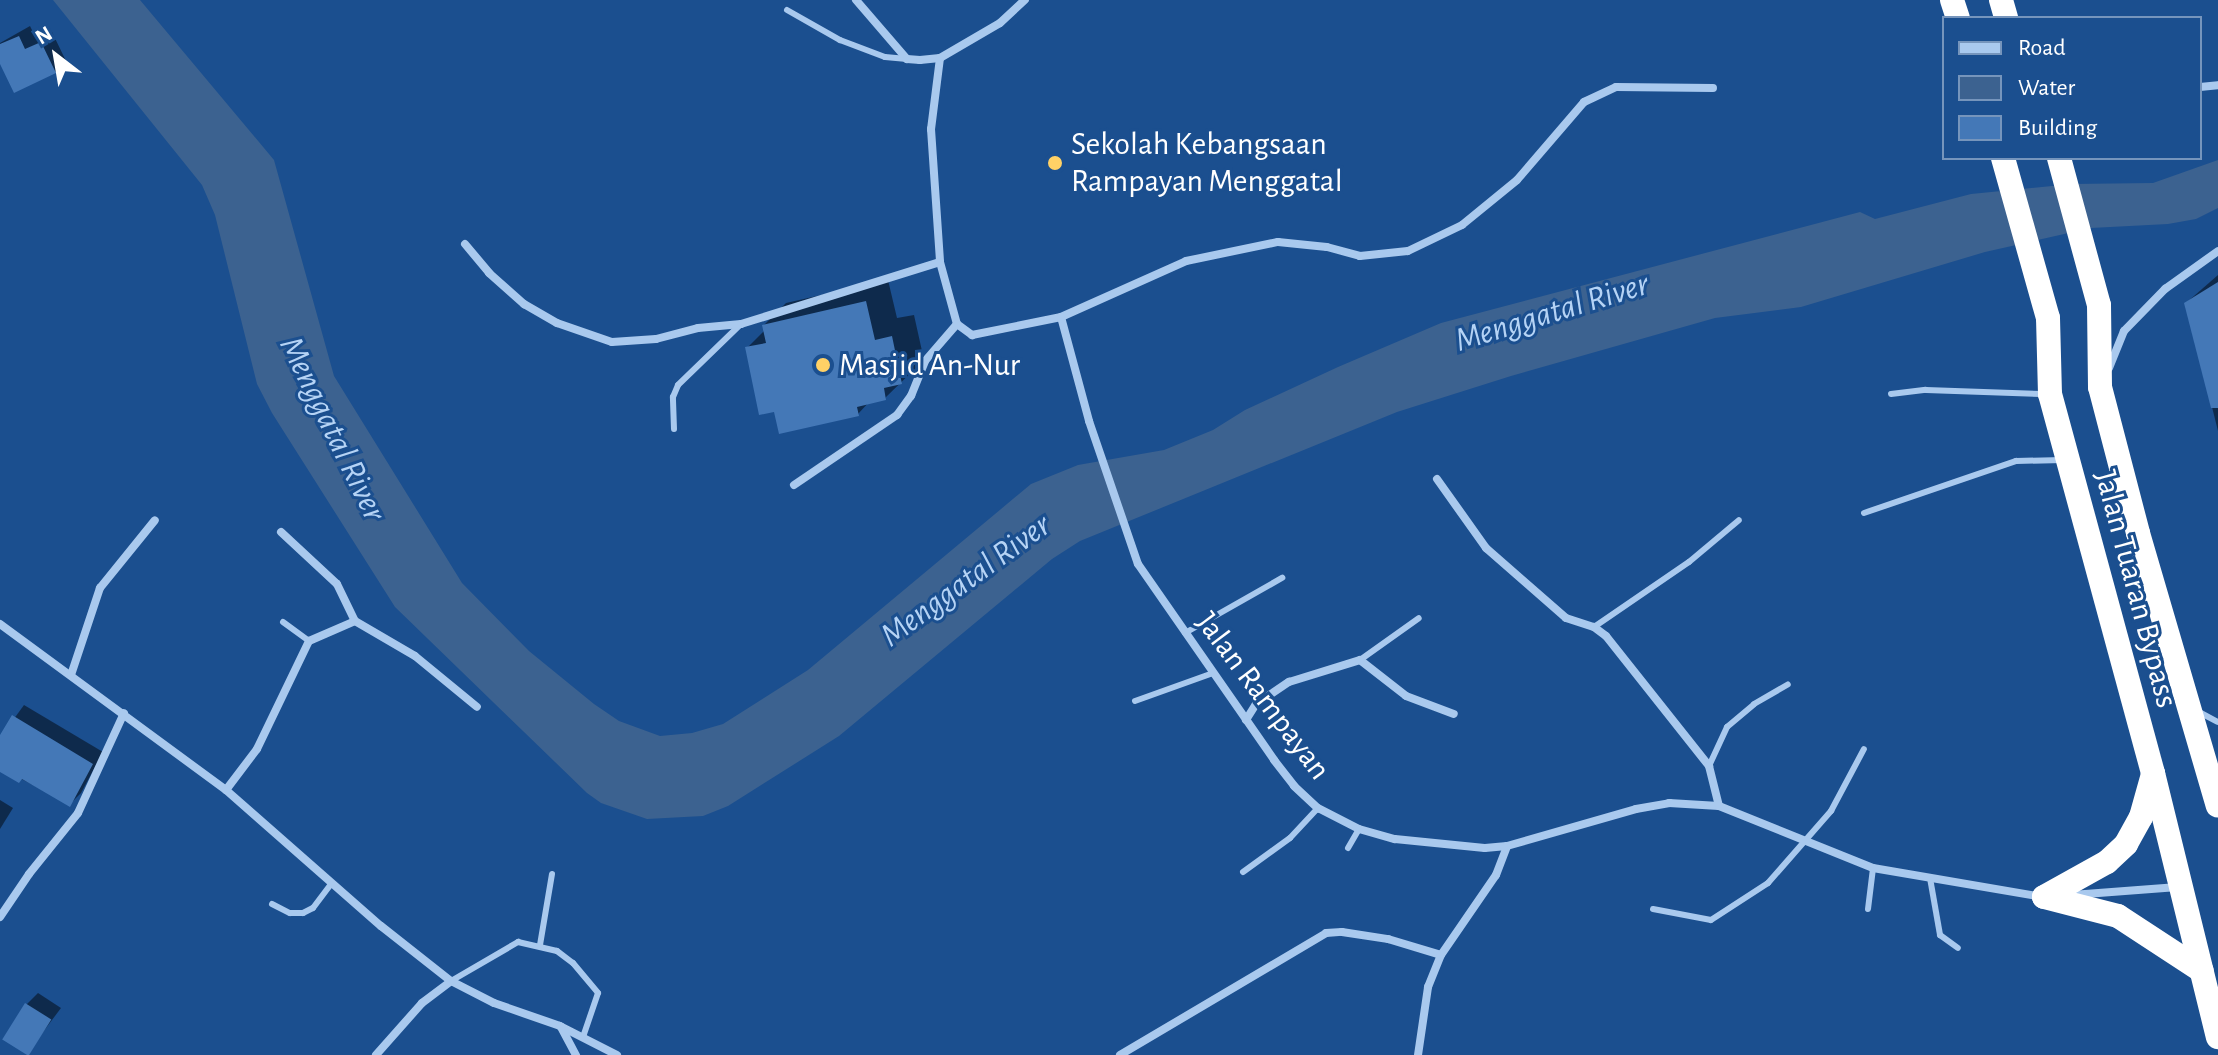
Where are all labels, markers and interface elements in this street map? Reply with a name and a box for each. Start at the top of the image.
north arrow [16,16,96,96]
legend [1942,16,2202,160]
text: N [31,22,56,49]
text: Road [2018,36,2066,60]
text: Water [2018,76,2075,100]
text: Building [2018,116,2097,140]
place label: Sekolah Kebangsaan Rampayan Menggatal [1071,126,1343,201]
marker: Sekolah Kebangsaan Rampayan Menggatal [1046,154,1064,172]
water label: Menggatal River [1450,264,1654,362]
water label: Menggatal River [270,330,394,528]
place label: Masjid An-Nur [839,346,1020,384]
marker: Masjid An-Nur [814,356,832,374]
street label: Jalan Tuaran Bypass [2086,466,2186,712]
water label: Menggatal River [873,506,1059,656]
street label: Jalan Rampayan [1187,605,1339,787]

